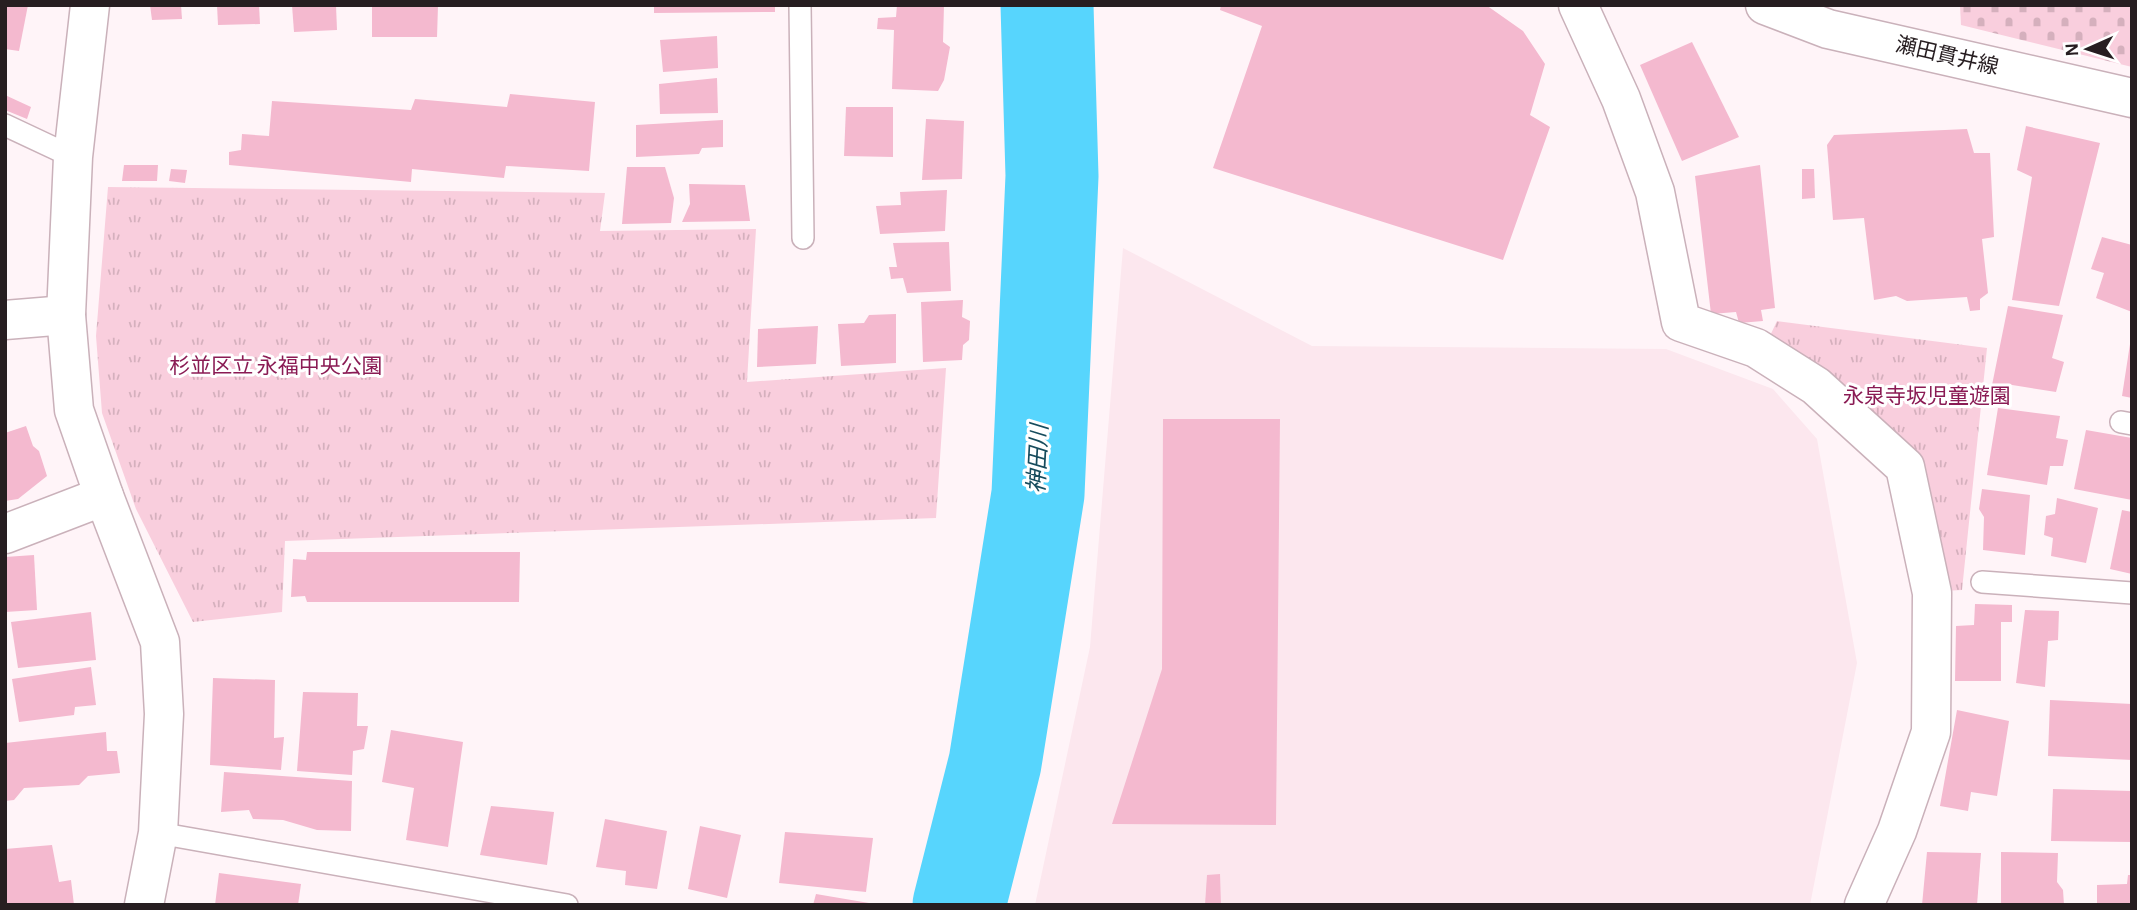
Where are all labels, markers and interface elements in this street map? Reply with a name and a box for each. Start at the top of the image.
north arrow [2053,14,2123,84]
street label: 瀬田貫井線 [1893,33,2001,78]
text: N [2063,43,2082,57]
park label: 杉並区立 永福中央公園 [169,355,383,377]
park label: 永泉寺坂児童遊園 [1843,385,2011,407]
water label: 神田川 [1024,421,1052,494]

